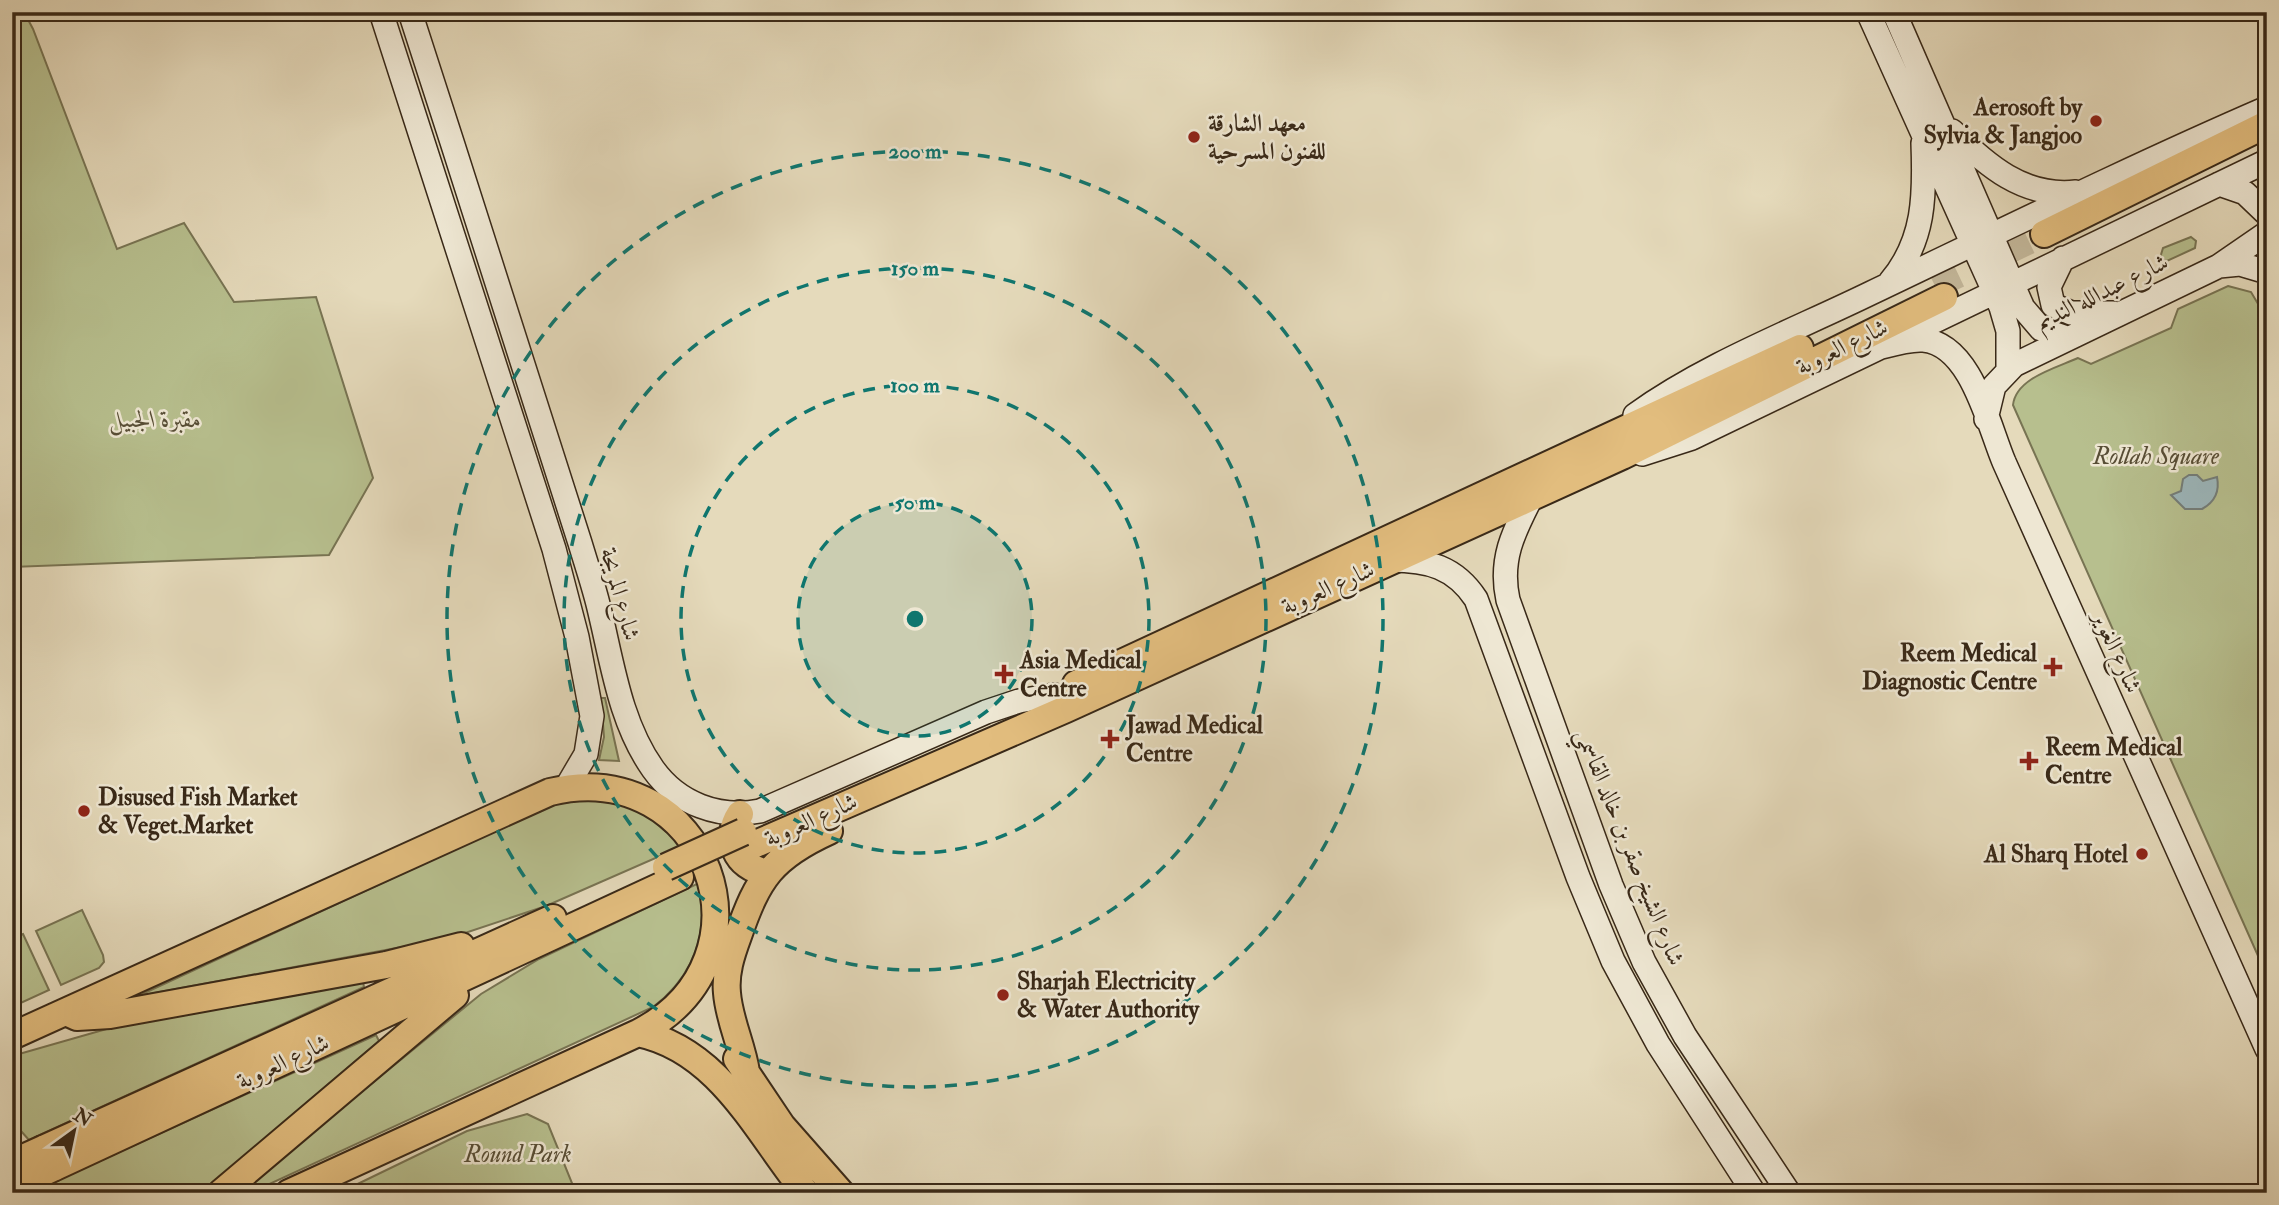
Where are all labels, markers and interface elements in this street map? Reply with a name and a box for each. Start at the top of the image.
place label: Aerosoft by Sylvia & Jangjoo [1924,92,2083,151]
place label: معهد الشارقة للفنون المسرحية [1208,108,1326,167]
marker: Aerosoft by Sylvia & Jangjoo [2088,113,2104,129]
marker: معهد الشارقة للفنون المسرحية [1186,129,1202,145]
text: 200 m [889,138,942,165]
street label: شارع عبدالله النديم [2030,246,2176,342]
text: 150 m [891,255,940,282]
street label: شارع العروبة [1791,312,1895,386]
text: 100 m [890,372,941,399]
park label: مقبرة الجبيل [108,404,202,436]
park label: Rollah Square [2092,441,2220,472]
text: 50 m [895,489,936,516]
street label: شارع المريجة [589,544,647,645]
street label: شارع العروبة [1277,554,1381,626]
street label: شارع الغوير [2080,603,2149,699]
centre of rings [903,607,927,631]
place label: Reem Medical Diagnostic Centre [1862,638,2038,697]
place label: Asia Medical Centre [1019,645,1142,704]
marker: Reem Medical Diagnostic Centre [2043,657,2063,677]
marker: Asia Medical Centre [994,664,1014,684]
place label: Jawad Medical Centre [1125,710,1264,769]
street label: شارع الشيخ صقر بن خالد القاسمي [1562,724,1692,973]
marker: Jawad Medical Centre [1100,729,1120,749]
place label: Reem Medical Centre [2045,732,2183,791]
marker: Reem Medical Centre [2019,751,2039,771]
place label: Disused Fish Market & Veget.Market [98,782,298,841]
street label: شارع العروبة [760,786,864,858]
marker: Disused Fish Market & Veget.Market [76,803,92,819]
place label: Al Sharq Hotel [1983,839,2129,870]
marker: Al Sharq Hotel [2134,846,2150,862]
place label: Sharjah Electricity & Water Authority [1017,966,1200,1025]
marker: Sharjah Electricity & Water Authority [995,987,1011,1003]
street label: شارع العروبة [232,1027,336,1100]
north arrow [38,1096,108,1166]
text: N [68,1102,97,1133]
park label: Round Park [463,1139,572,1170]

